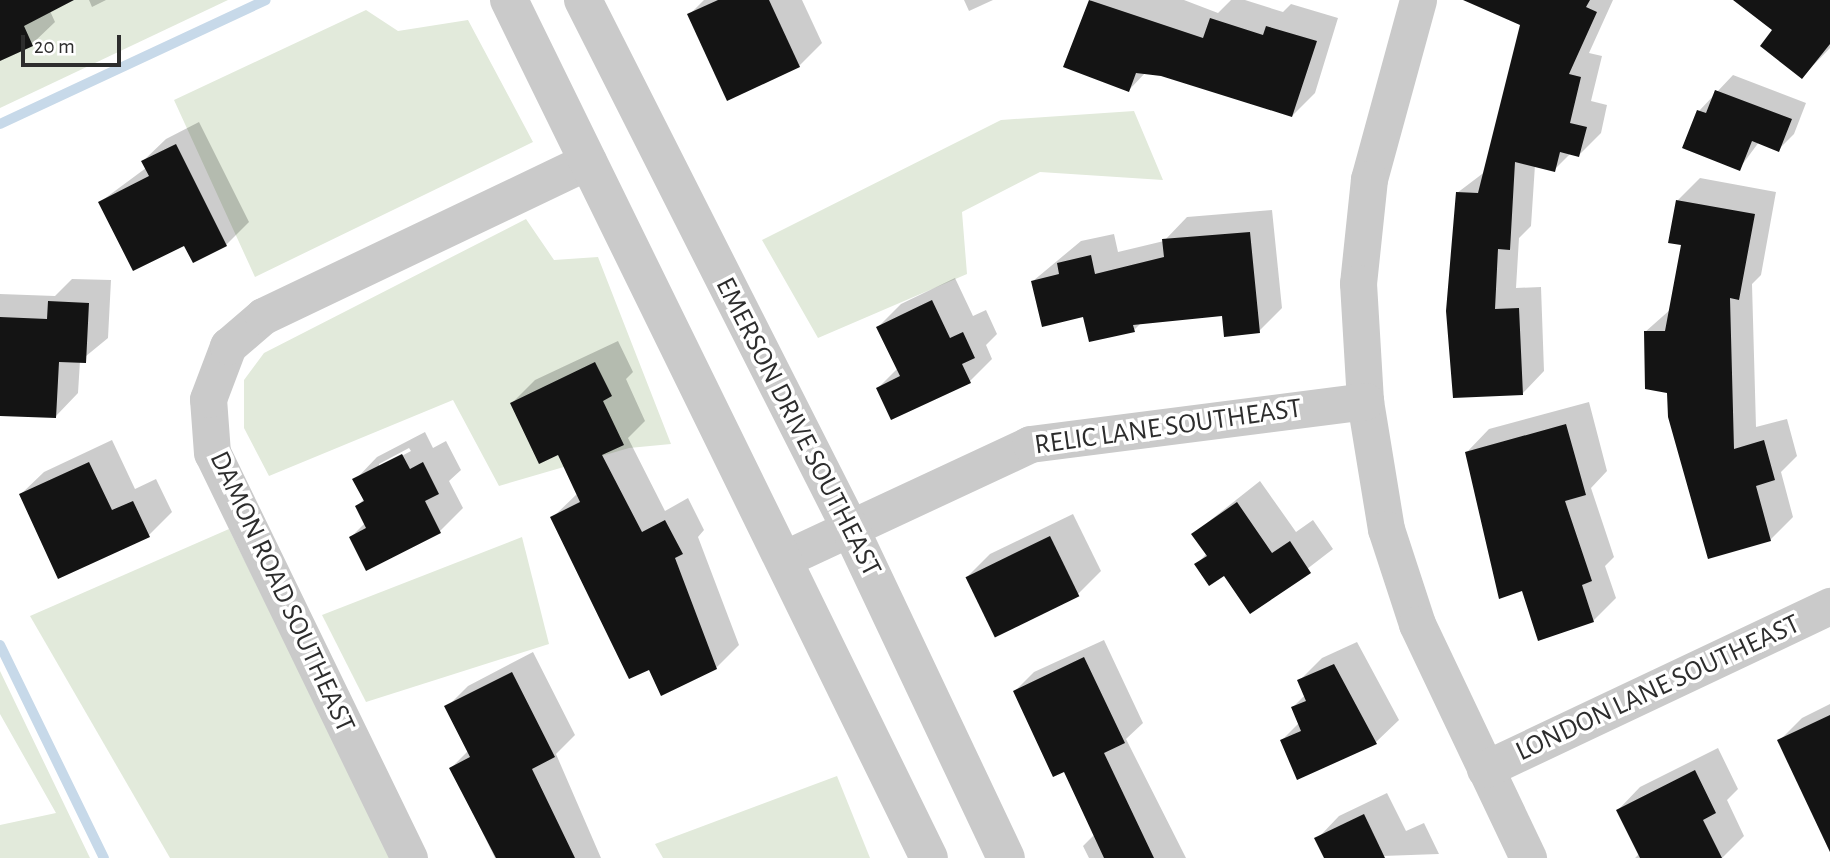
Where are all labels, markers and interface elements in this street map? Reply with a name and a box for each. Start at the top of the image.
scale bar [24,21,124,65]
text: 20 m [34,36,75,57]
street label: EMERSON DRIVE SOUTHEAST [708,272,888,582]
street label: RELIC LANE SOUTHEAST [1032,392,1304,462]
street label: DAMON ROAD SOUTHEAST [202,446,362,738]
street label: LONDON LANE SOUTHEAST [1511,607,1805,769]

